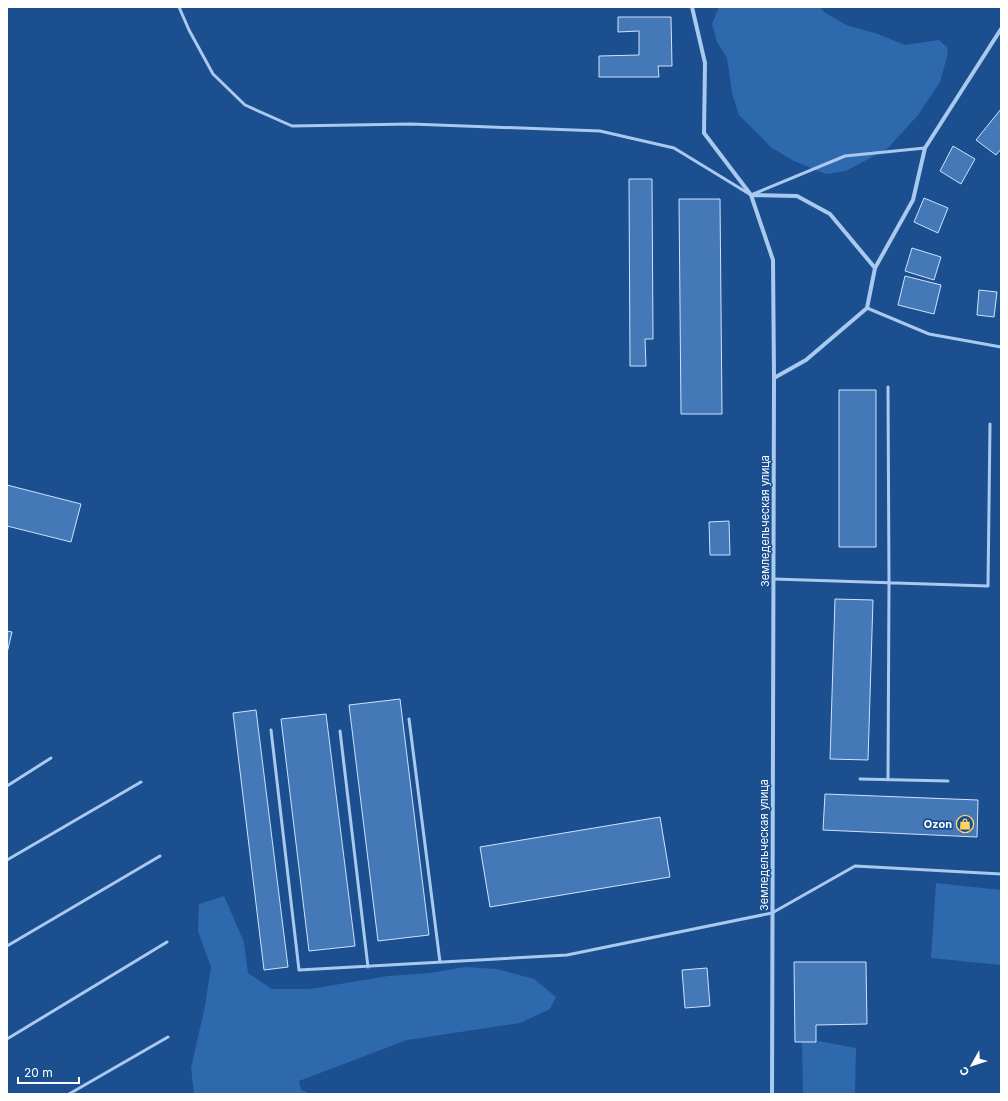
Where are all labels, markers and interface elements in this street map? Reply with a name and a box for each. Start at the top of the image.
street label: Земледельческая улица [758,455,772,587]
street label: Земледельческая улица [757,779,771,911]
shop icon: Ozon [955,814,975,834]
place label: Ozon [924,817,952,831]
north arrow [952,1045,992,1085]
scale bar [18,1059,79,1085]
text: С [956,1064,972,1079]
text: 20 m [24,1065,53,1080]

